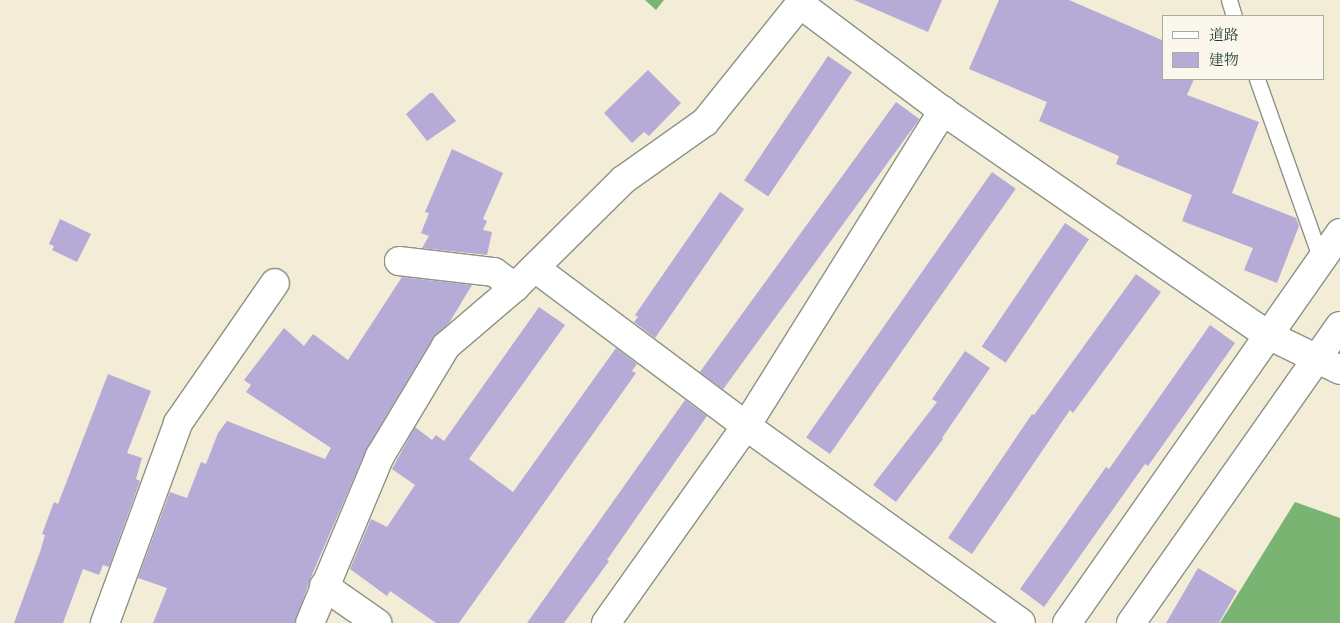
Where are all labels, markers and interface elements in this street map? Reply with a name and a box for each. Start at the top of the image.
legend [1162,15,1325,80]
text: 道路 [1209,26,1239,47]
text: 建物 [1209,51,1239,72]

